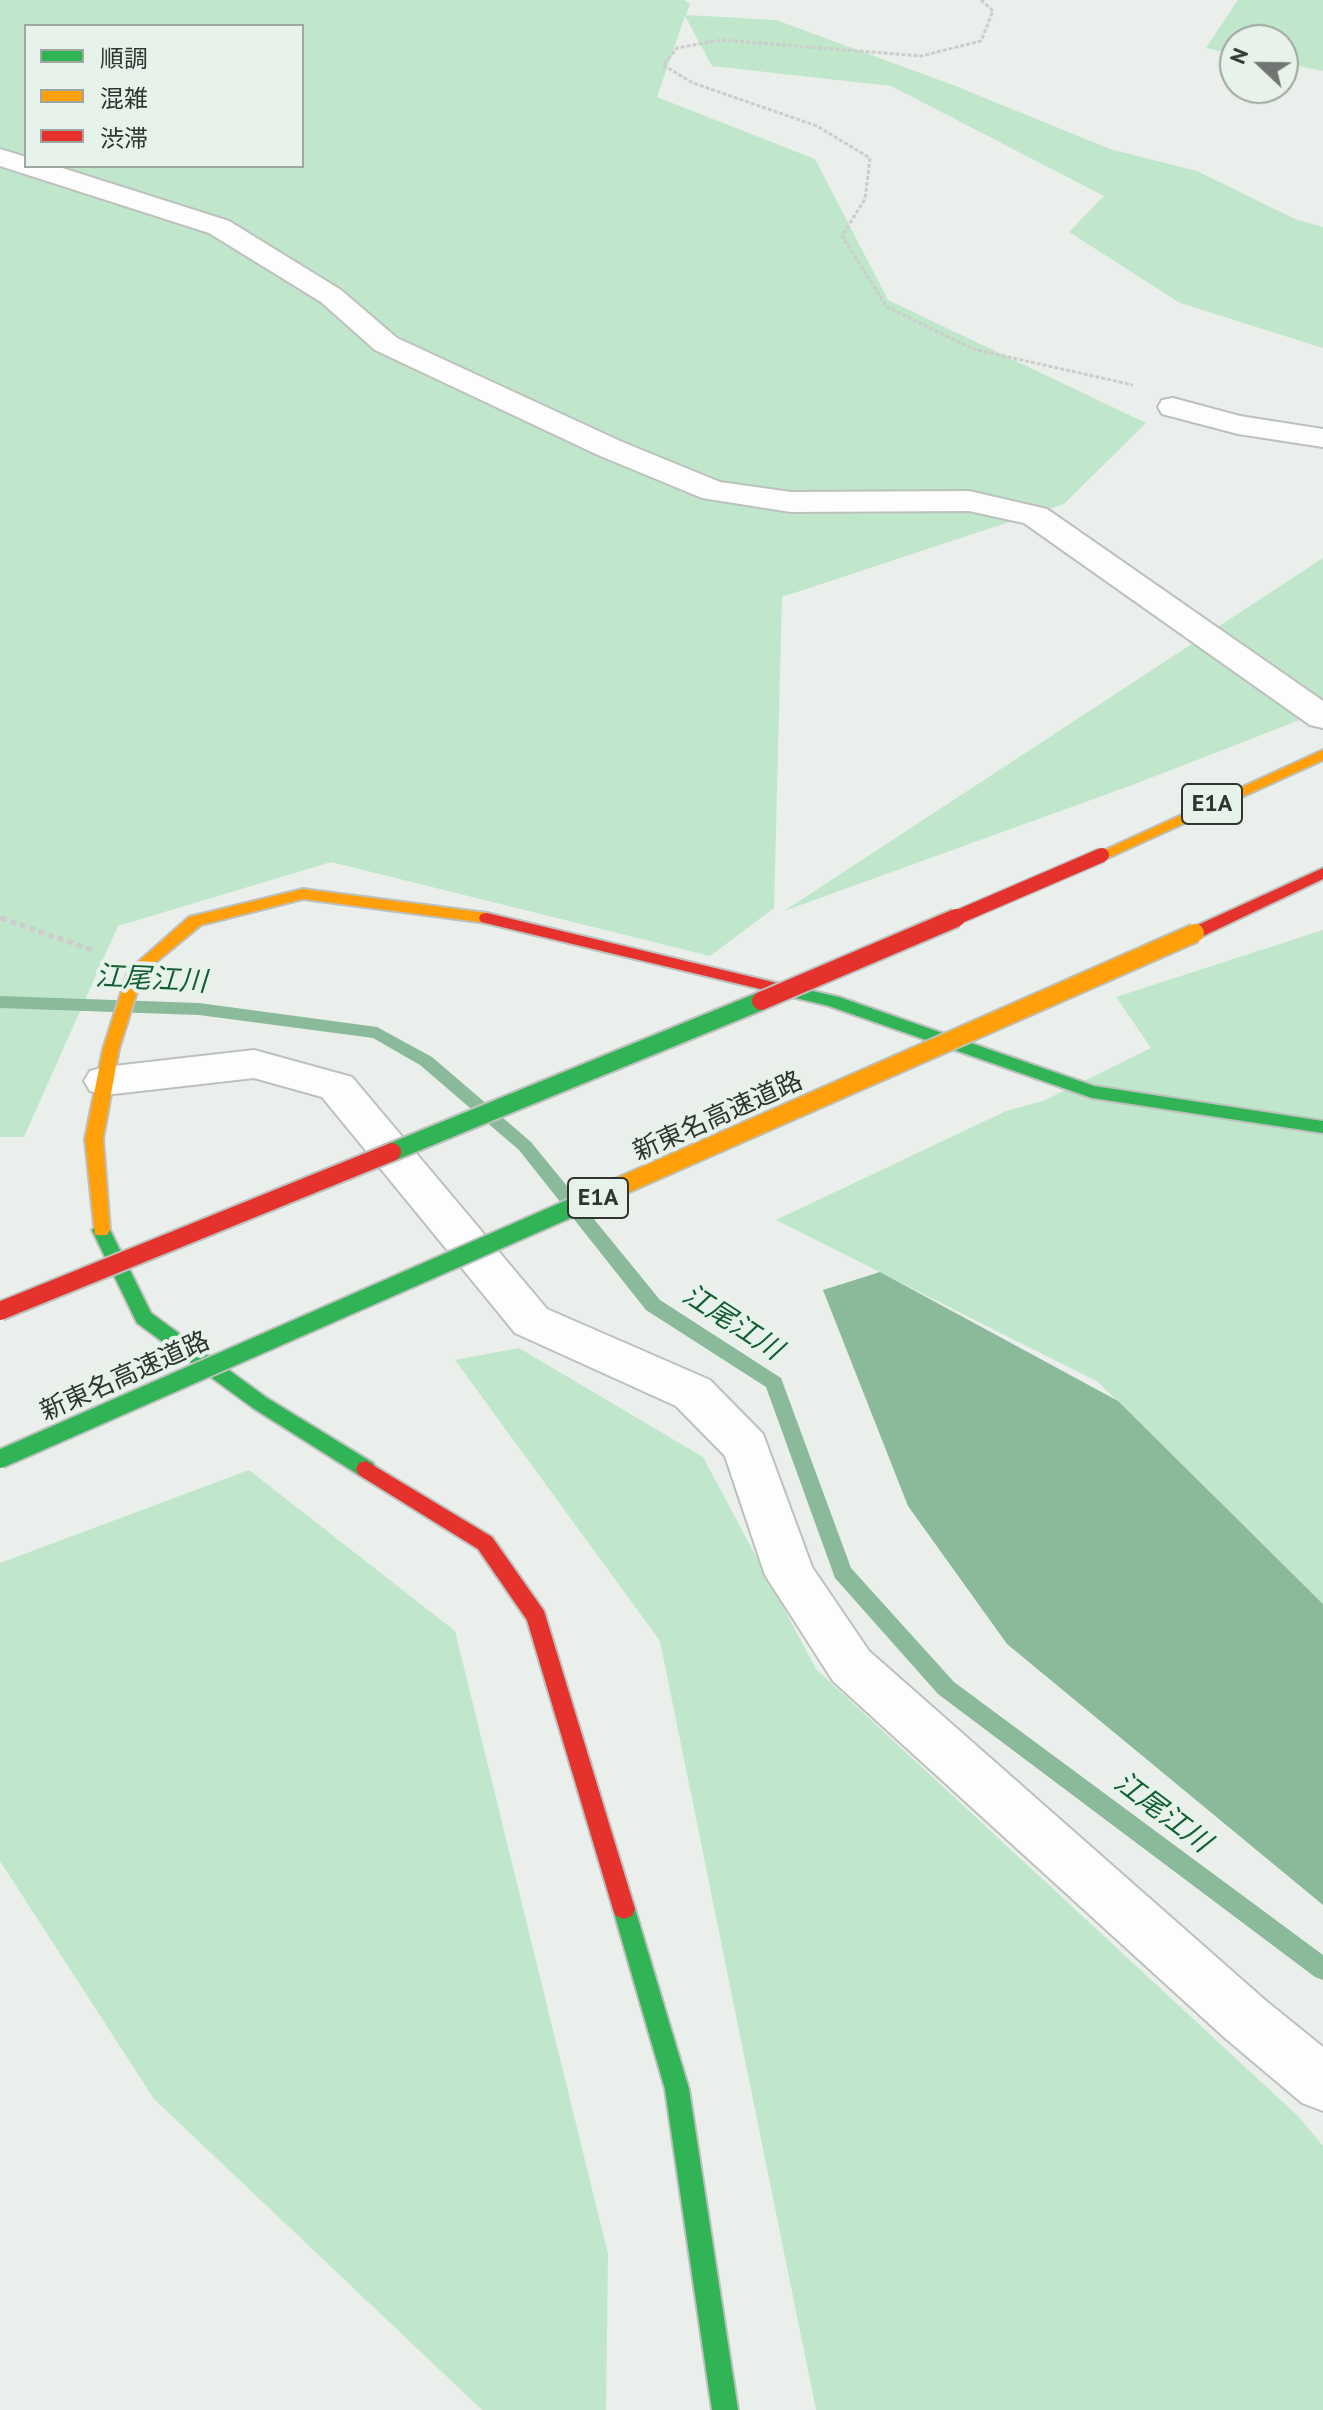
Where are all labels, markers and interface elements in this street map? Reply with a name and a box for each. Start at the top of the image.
legend [24,24,304,168]
north arrow [1219,24,1299,104]
text: 順調 [100,43,148,74]
text: N [1223,44,1254,68]
text: 混雑 [100,83,148,114]
text: 渋滞 [100,123,148,154]
road number: E1A [1182,784,1242,824]
water label: 江尾江川 [94,960,208,1000]
street label: 新東名高速道路 [629,1066,807,1168]
road number: E1A [568,1178,628,1218]
water label: 江尾江川 [676,1278,788,1368]
street label: 新東名高速道路 [36,1326,214,1428]
water label: 江尾江川 [1107,1766,1217,1860]

